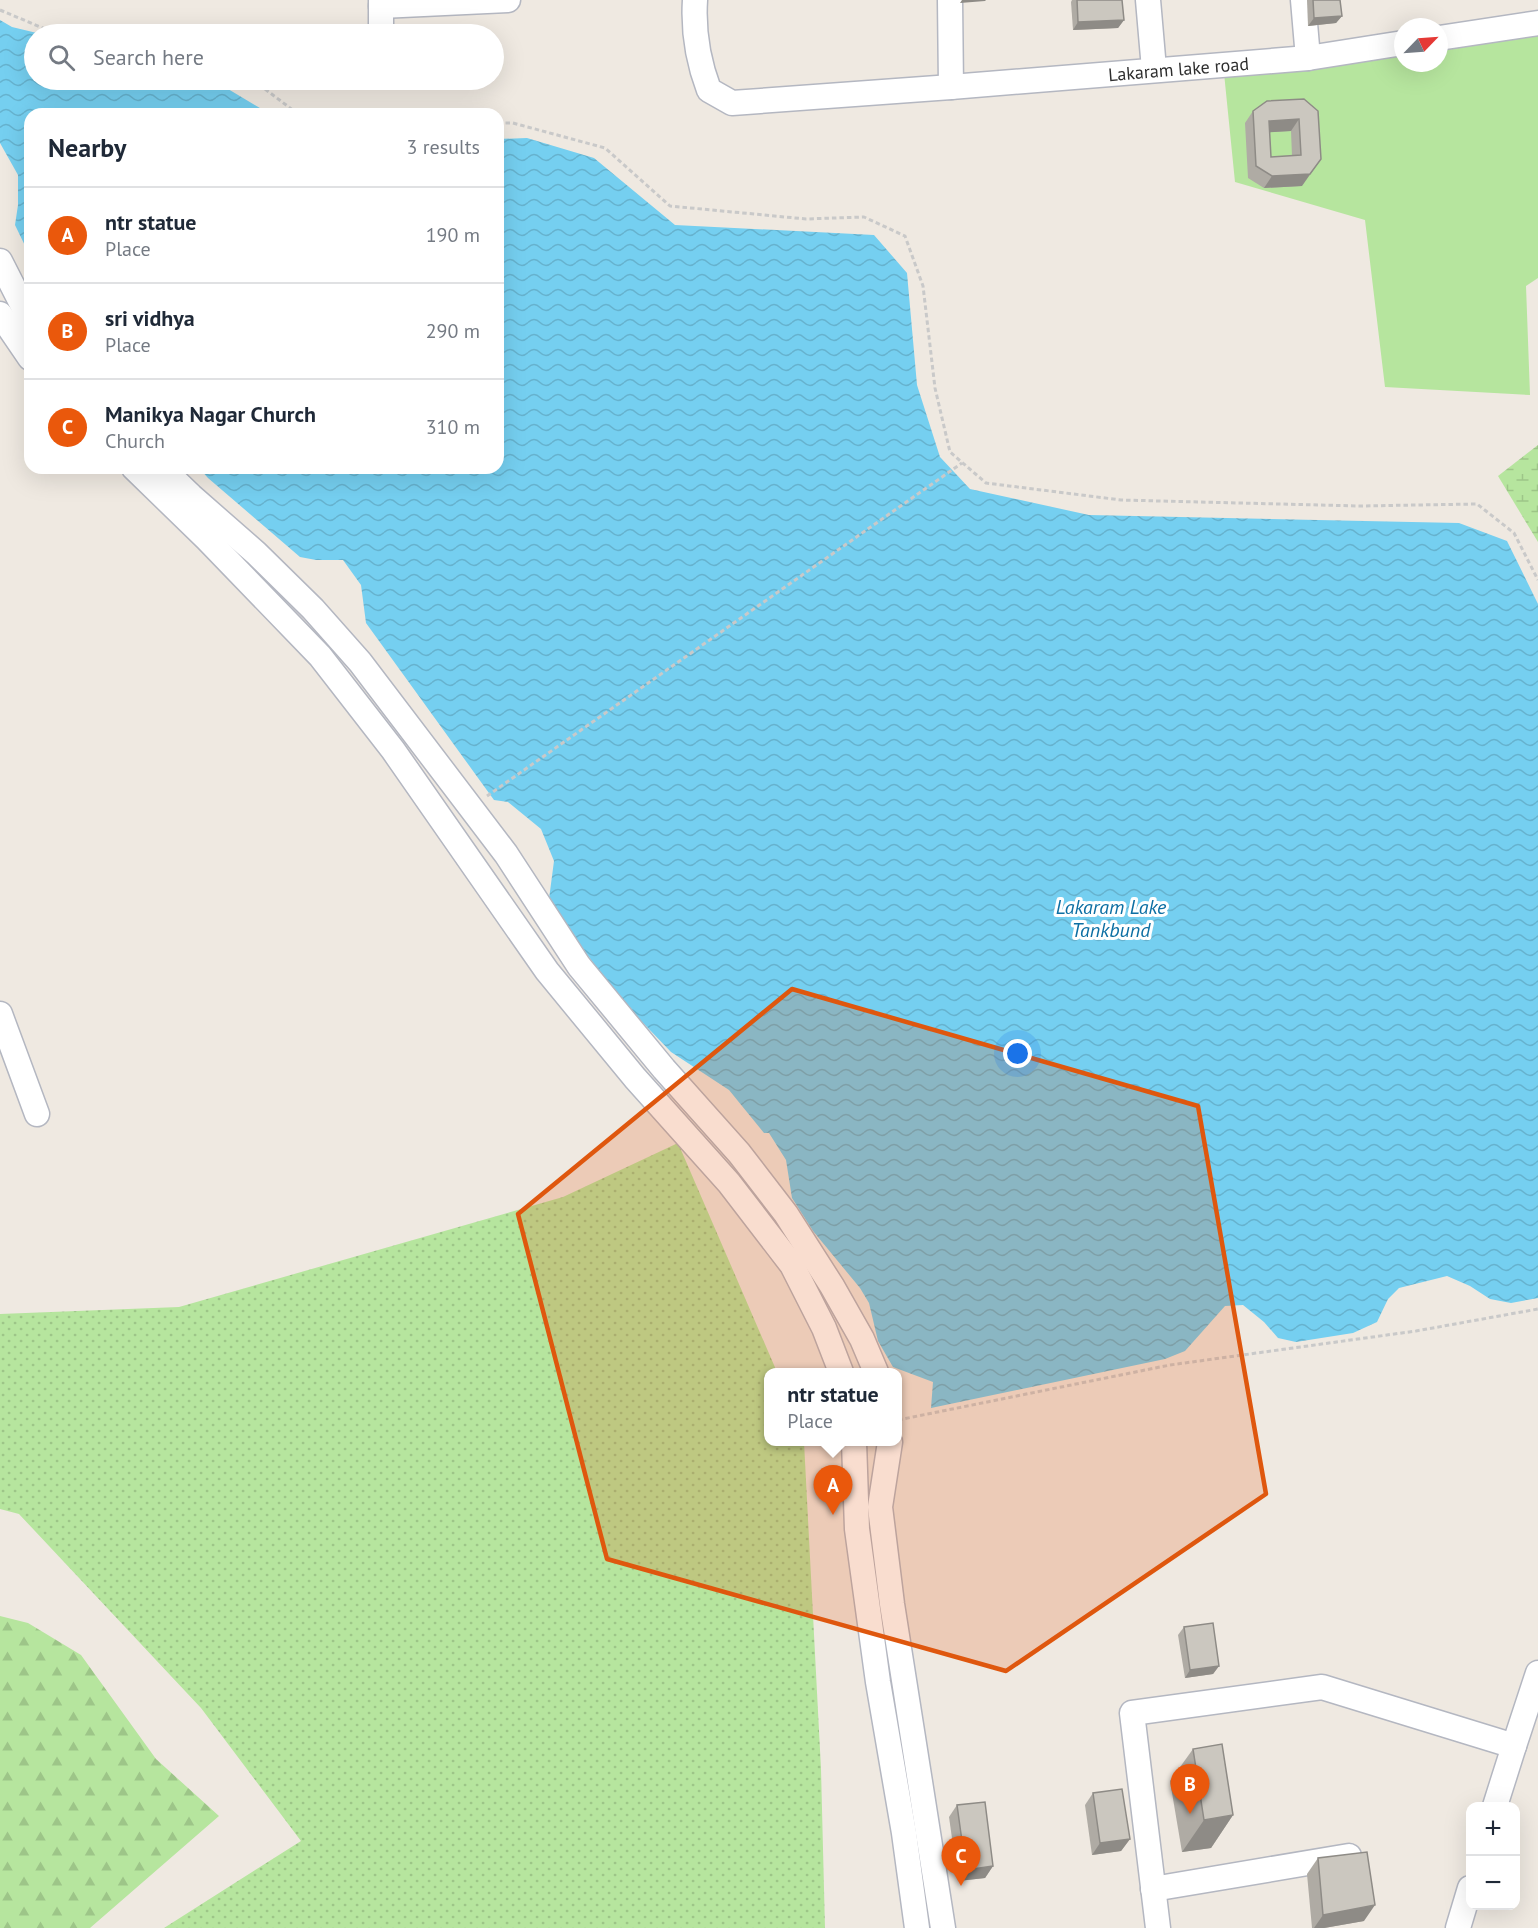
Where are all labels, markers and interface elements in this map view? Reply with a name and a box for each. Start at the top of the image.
north arrow [1394,18,1448,72]
search box [24,24,504,90]
icon: search [45,41,78,74]
text: Search here [93,43,204,71]
street label: Lakaram lake road [1107,51,1250,86]
text: Nearby [48,131,126,164]
text: 3 results [407,134,480,160]
text: ntr statue [105,208,197,236]
text: A [61,222,74,248]
text: 190 m [426,222,480,248]
text: Place [105,236,151,262]
text: sri vidhya [105,304,195,332]
text: B [62,318,73,344]
text: 290 m [426,318,480,344]
text: Place [105,332,151,358]
text: Manikya Nagar Church [105,400,316,428]
text: C [62,414,73,440]
text: 310 m [426,414,480,440]
text: Church [105,428,165,454]
water label: Lakaram Lake Tankbund [1056,894,1167,943]
your location [1003,1039,1032,1068]
popup [764,1368,902,1446]
text: ntr statue [787,1380,879,1408]
text: Place [787,1408,833,1434]
pin: A [814,1466,852,1515]
pin: B [1170,1764,1210,1814]
map controls [1466,1802,1520,1910]
button: + [1466,1802,1520,1856]
pin: C [942,1836,980,1886]
button: − [1466,1856,1520,1910]

